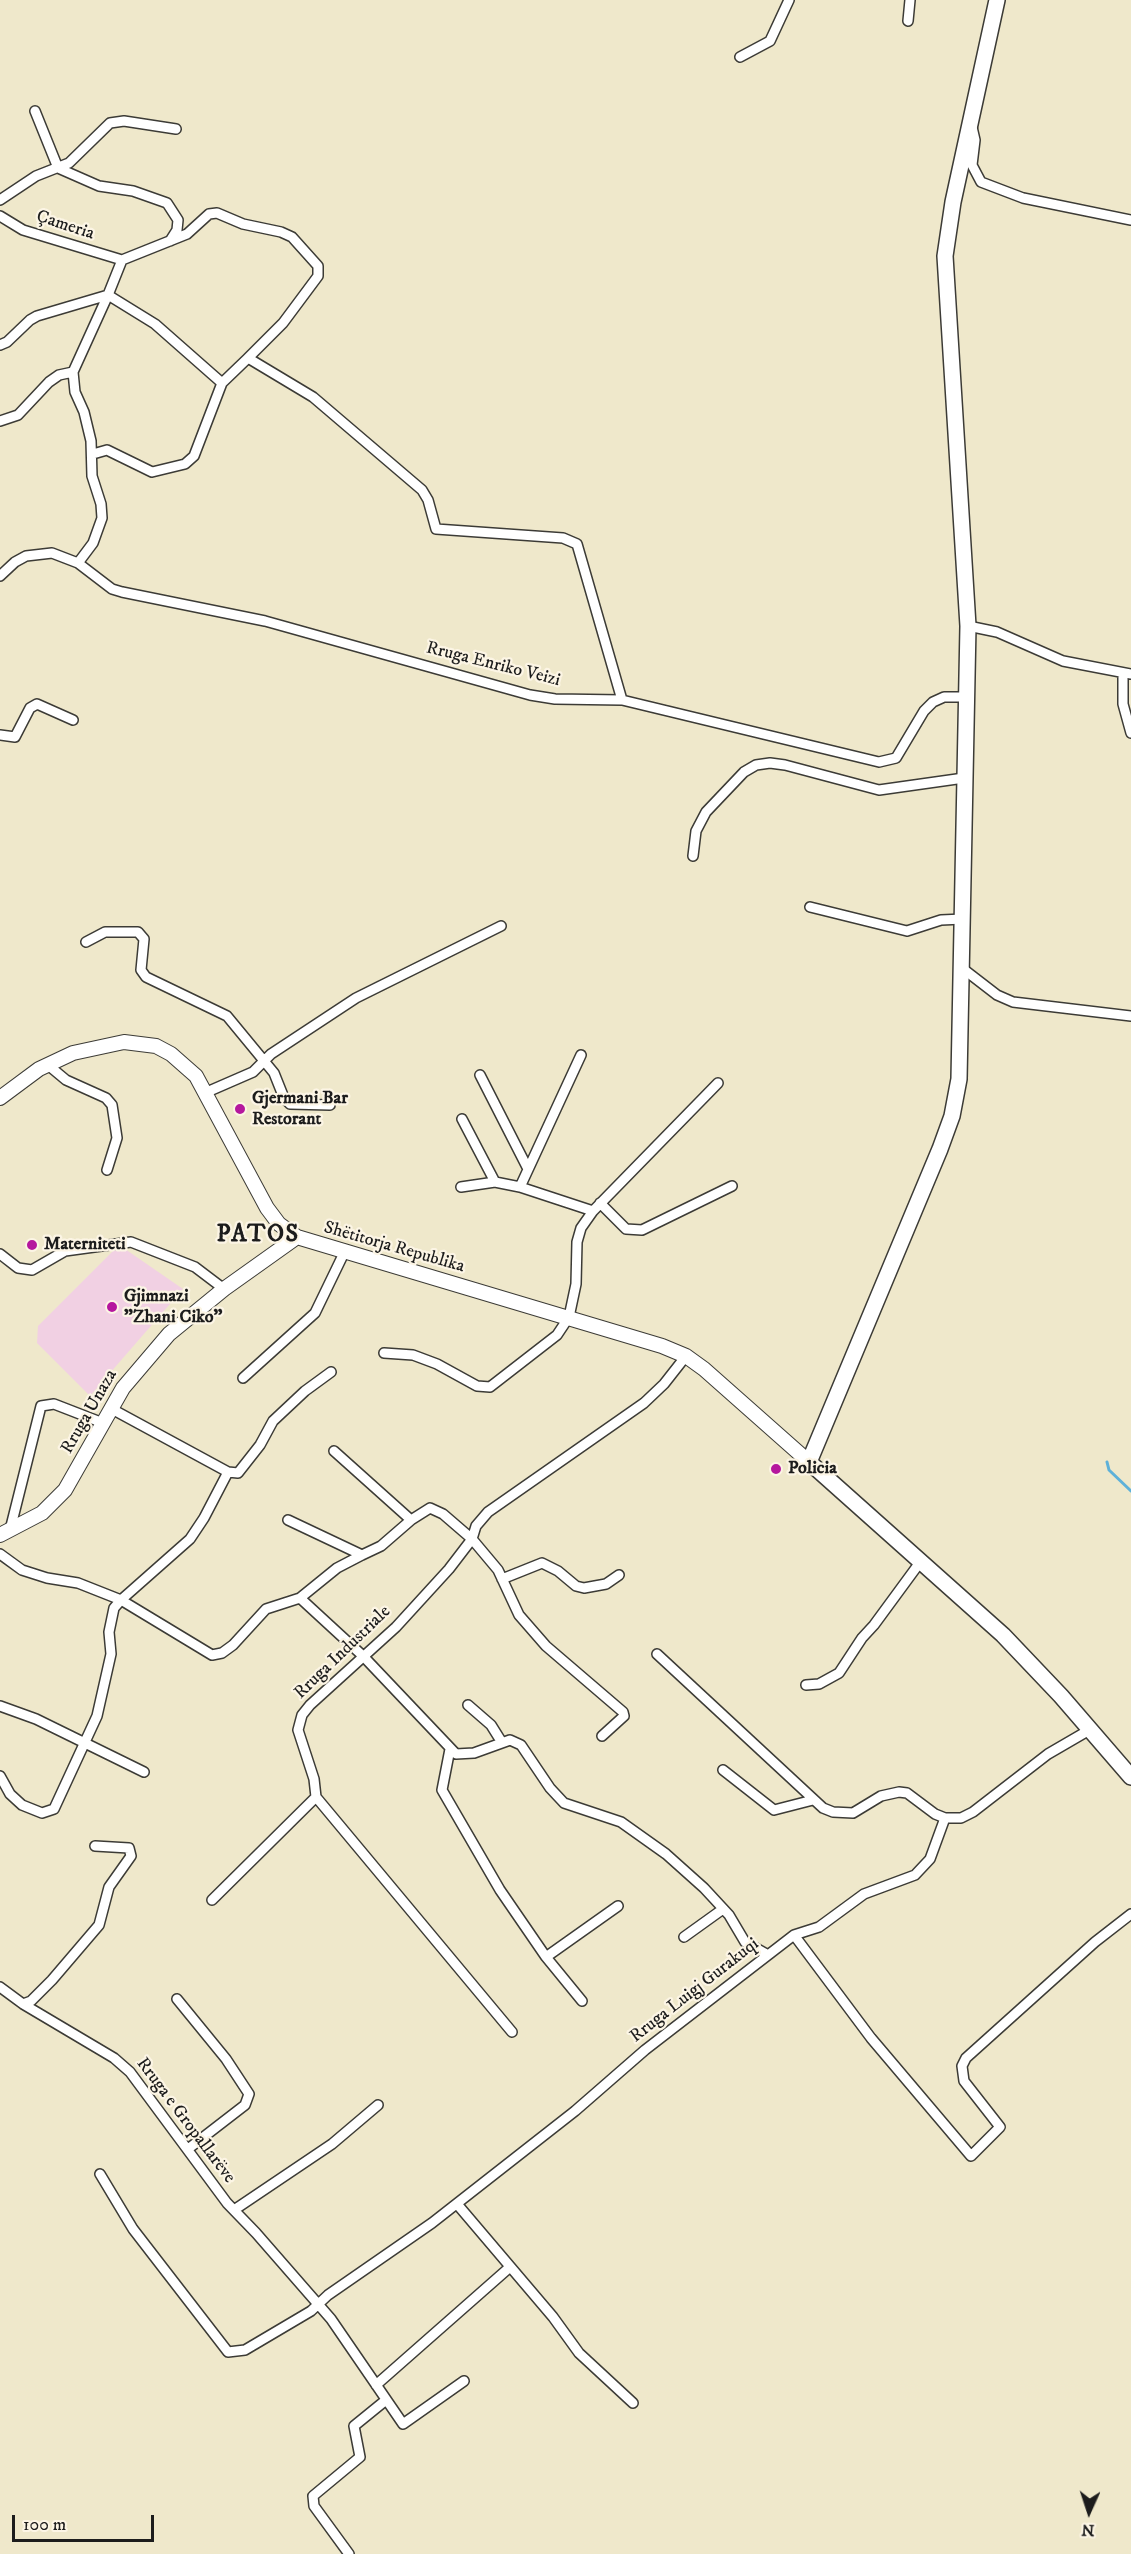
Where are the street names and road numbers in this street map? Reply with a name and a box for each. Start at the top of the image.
street label: Çameria [33,207,97,245]
street label: Rruga Enriko Veizi [424,638,562,692]
street label: Shëtitorja Republika [321,1218,467,1278]
street label: Rruga Unaza [57,1366,123,1458]
street label: Rruga Industriale [290,1602,396,1704]
street label: Rruga Luigj Gurakuqi [626,1934,764,2048]
street label: Rruga e Gropallarëve [131,2054,239,2188]

